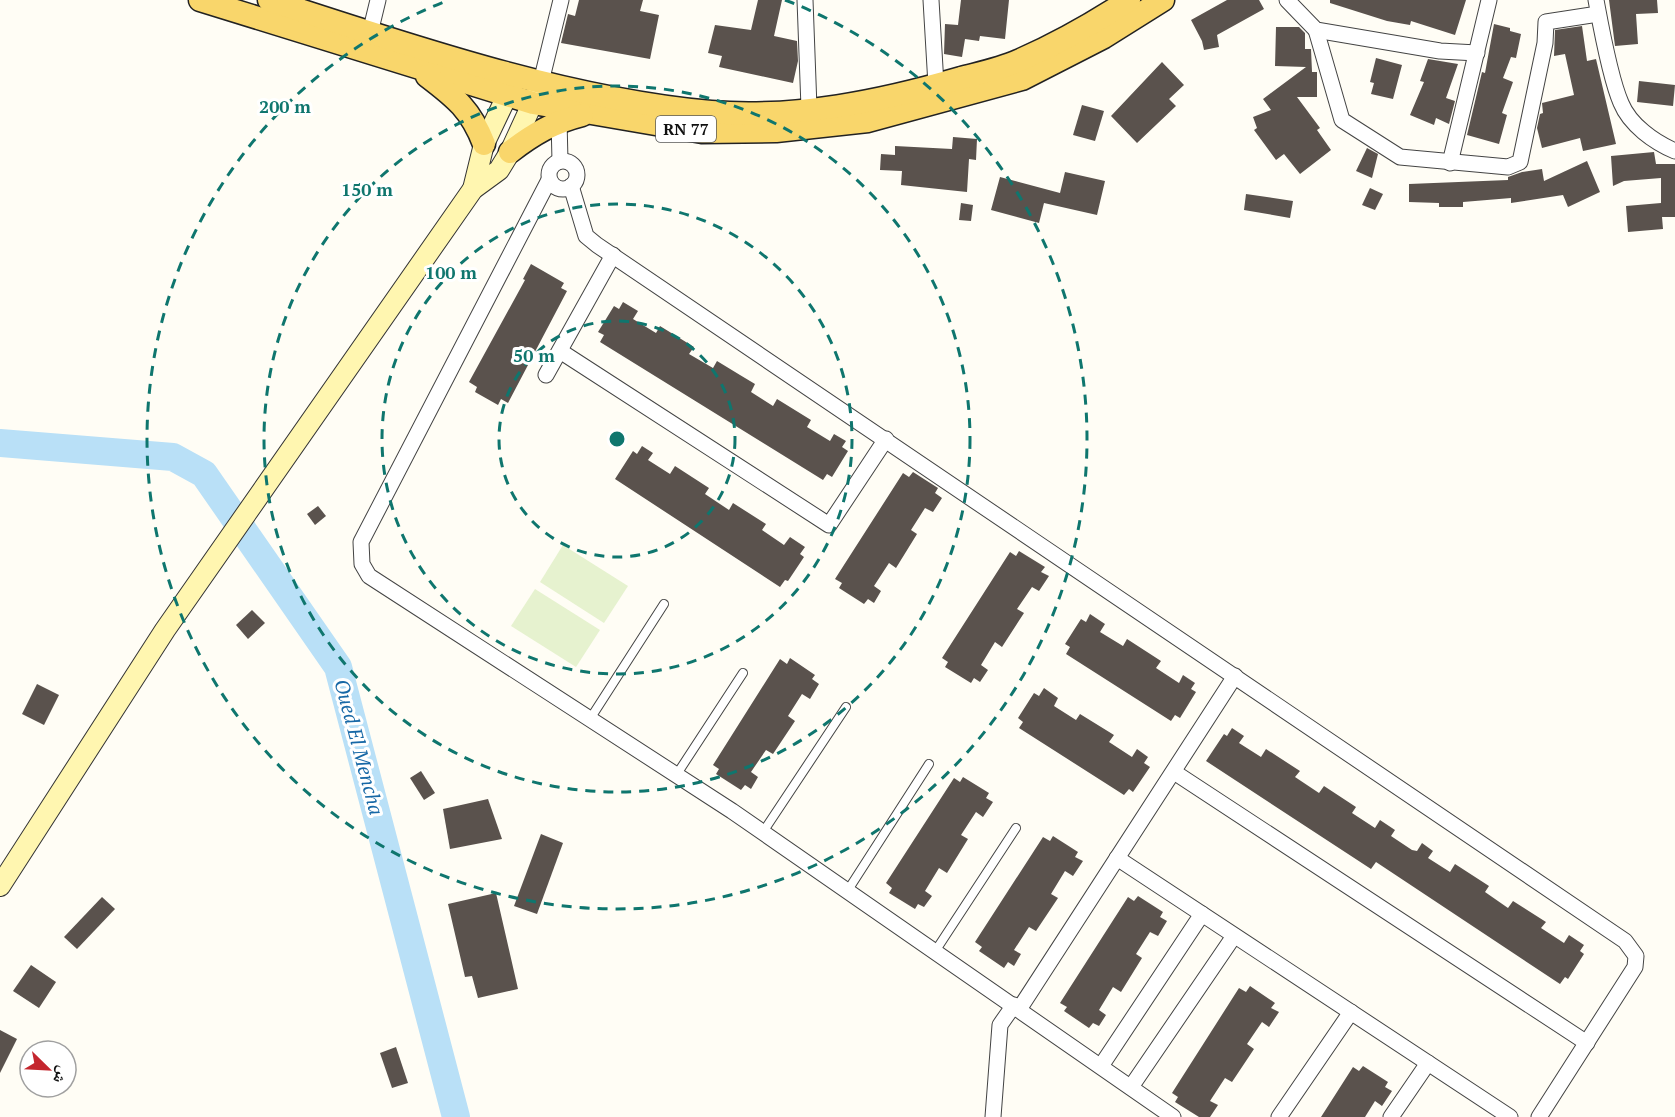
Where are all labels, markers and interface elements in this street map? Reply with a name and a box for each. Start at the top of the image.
text: 200 m [259,94,311,118]
road number: RN 77 [656,116,716,142]
text: 150 m [341,177,393,201]
text: 100 m [425,260,477,284]
text: 50 m [513,343,555,367]
centre of rings [607,429,627,449]
water label: Oued El Mencha [328,676,391,818]
north arrow [18,1039,78,1099]
text: ش [48,1063,75,1087]

